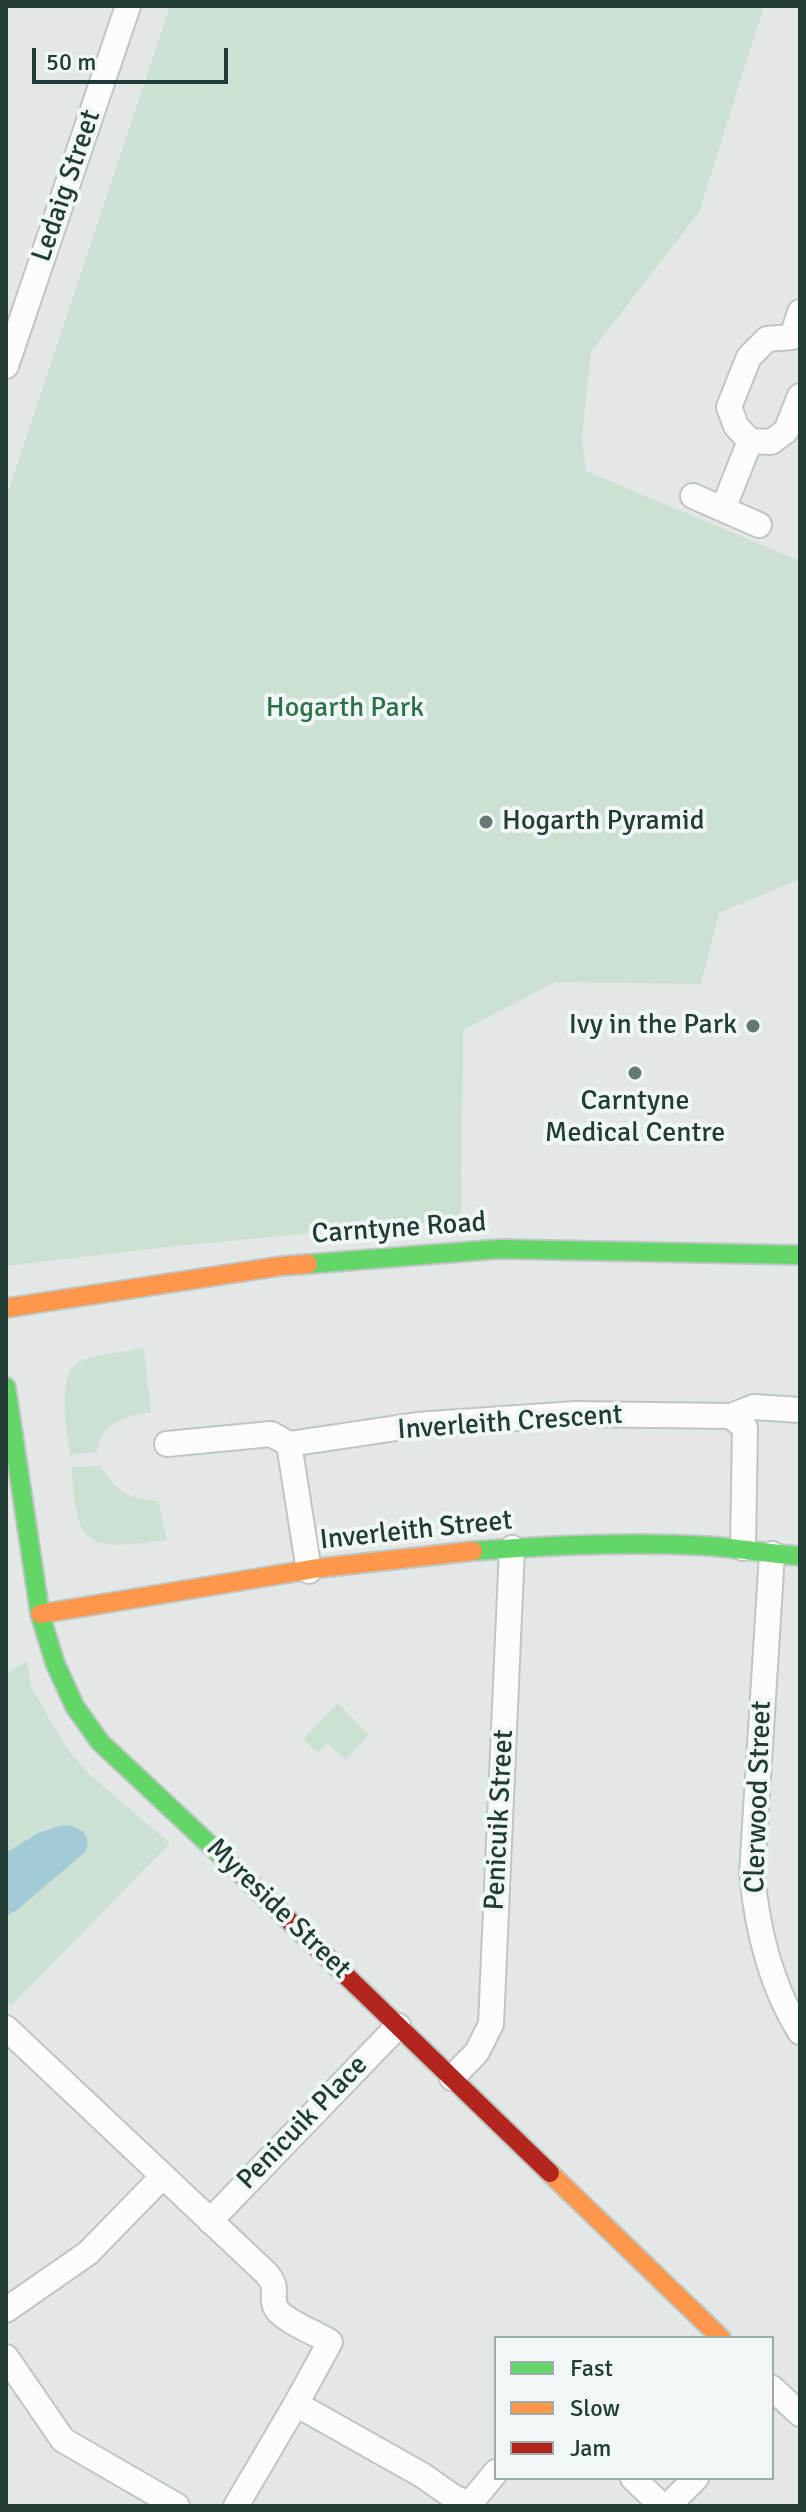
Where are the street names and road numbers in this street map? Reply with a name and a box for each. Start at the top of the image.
street label: Ledaig Street [25,106,109,266]
street label: Carntyne Road [311,1206,487,1252]
street label: Inverleith Crescent [396,1398,624,1448]
street label: Inverleith Street [318,1504,514,1558]
street label: Clerwood Street [739,1700,779,1894]
street label: Penicuik Street [478,1729,522,1911]
street label: Myreside Street [199,1832,357,1986]
street label: Penicuik Place [231,2049,375,2197]

